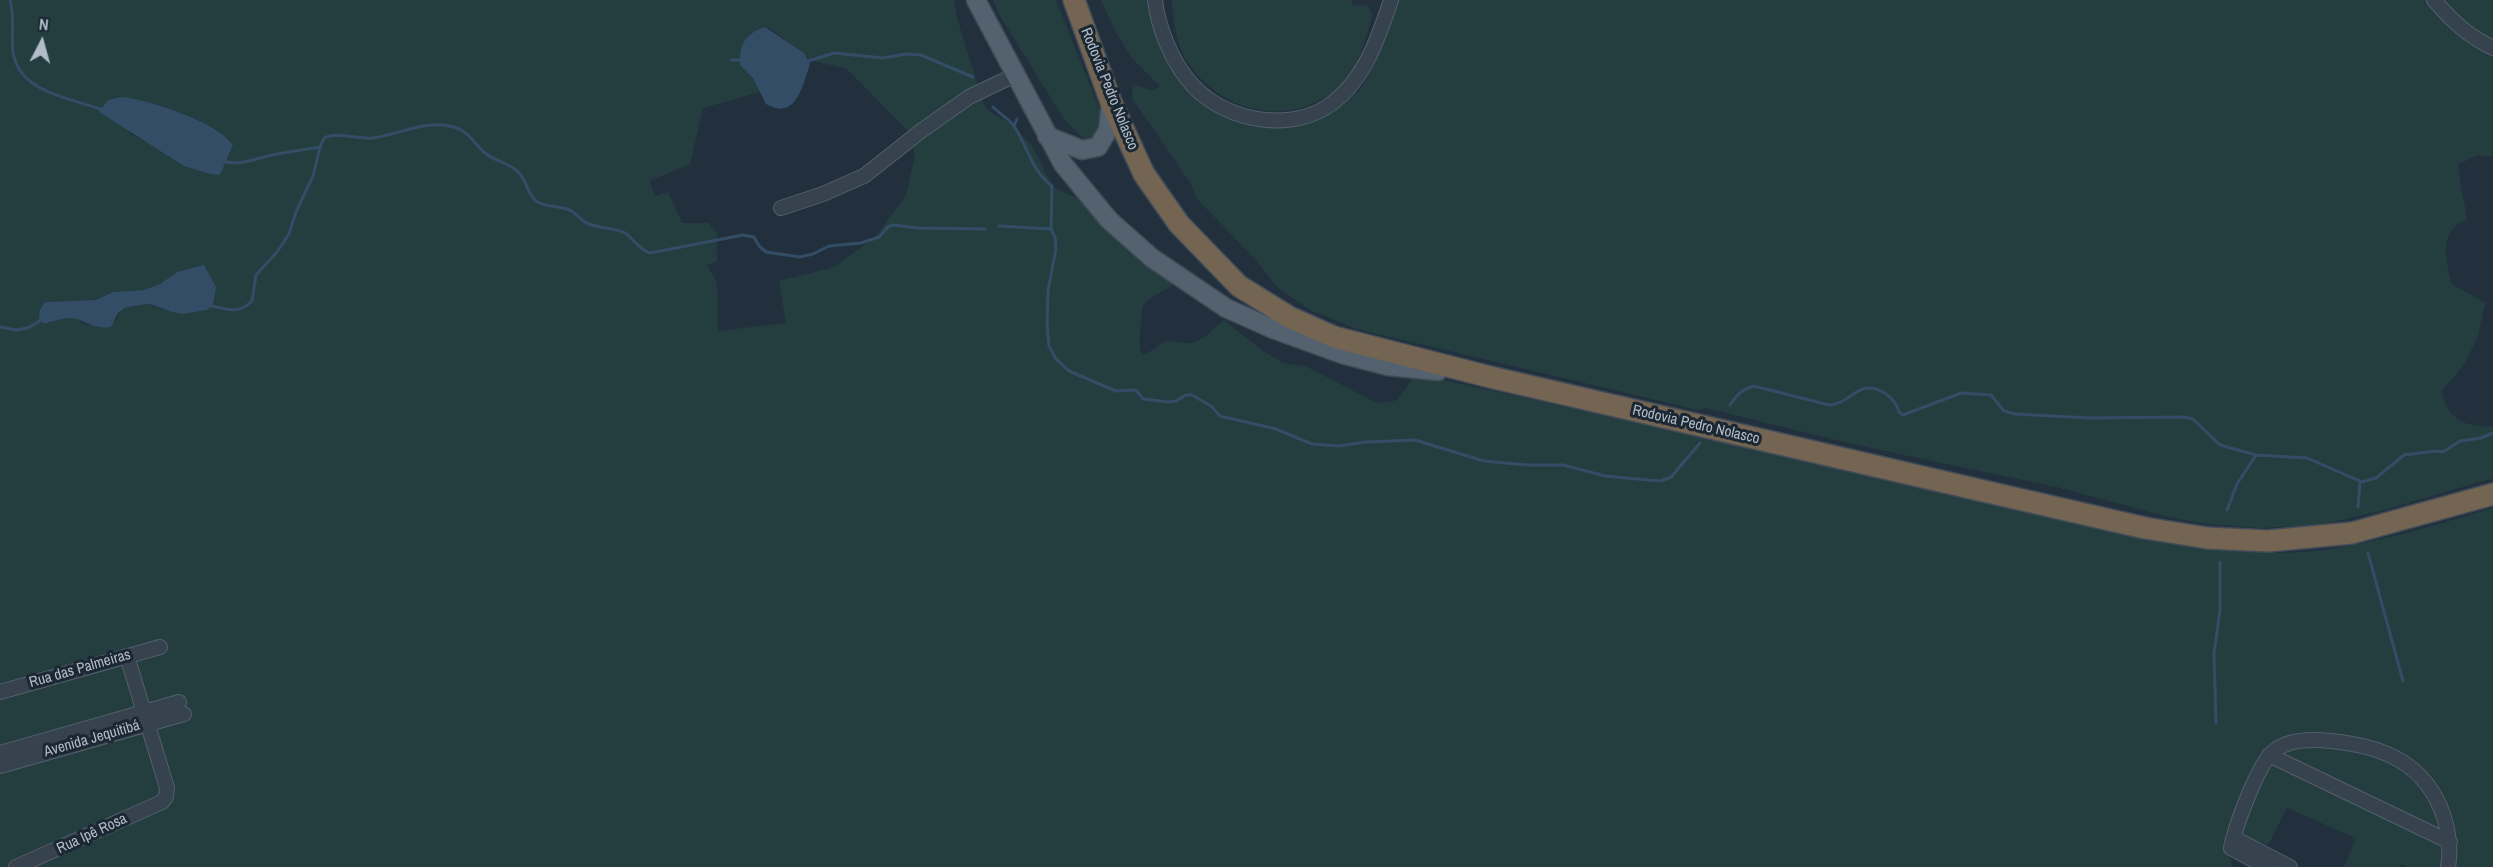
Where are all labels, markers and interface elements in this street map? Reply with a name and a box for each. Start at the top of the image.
north arrow [12,12,72,72]
text: N [38,13,50,36]
street label: Rodovia Pedro Nolasco [1076,25,1142,153]
street label: Rodovia Pedro Nolasco [1631,402,1761,448]
street label: Rua das Palmeiras [27,646,133,692]
street label: Avenida Jequitibá [42,717,142,761]
street label: Rua Ipê Rosa [54,810,130,858]

